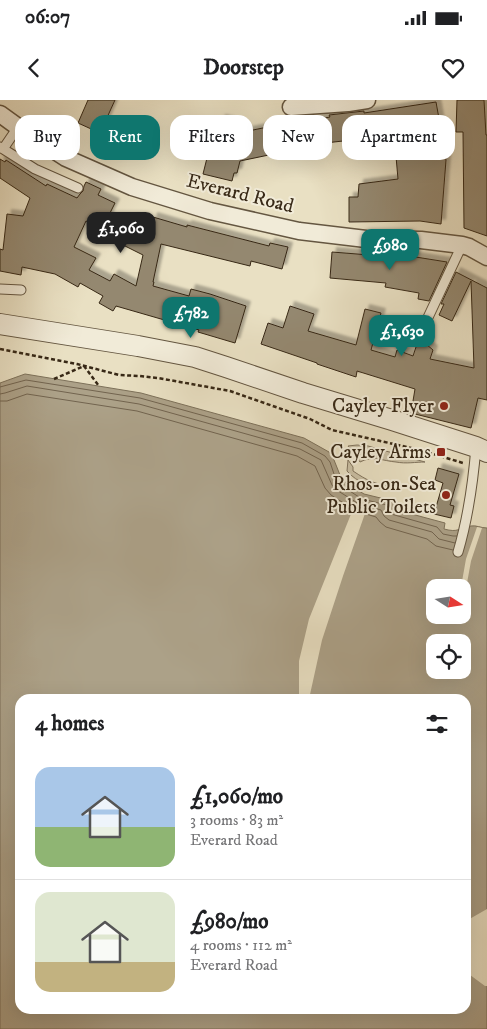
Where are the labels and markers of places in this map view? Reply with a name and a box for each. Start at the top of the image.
pin: £1,060 [80,212,162,254]
pin: £980 [360,228,420,271]
pin: £782 [161,296,221,339]
pin: £1,630 [361,314,443,357]
place label: Cayley Flyer [332,394,435,419]
marker: Cayley Flyer [438,400,450,412]
place label: Cayley Arms [330,440,431,465]
marker: Cayley Arms [435,446,447,458]
place label: Rhos-on-Sea Public Toilets [326,472,436,520]
marker: Rhos-on-Sea Public Toilets [440,489,452,501]

